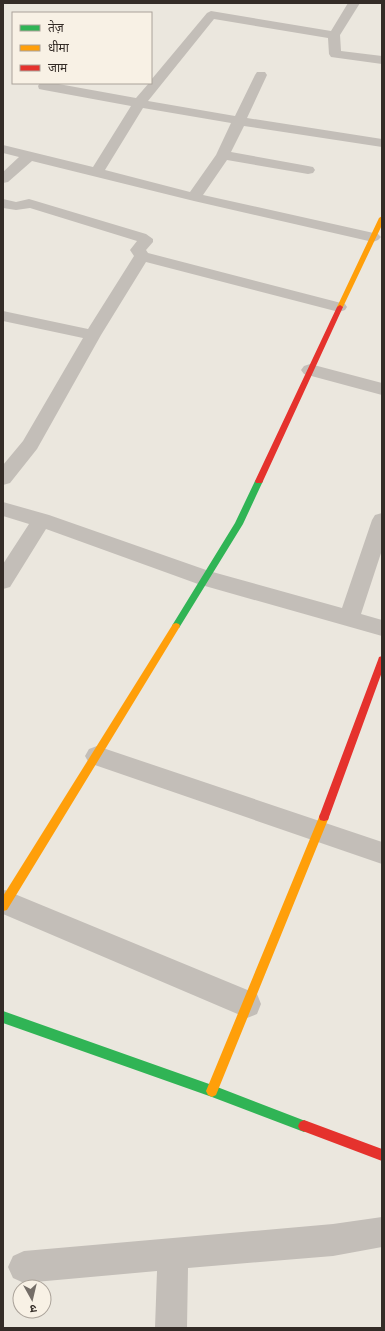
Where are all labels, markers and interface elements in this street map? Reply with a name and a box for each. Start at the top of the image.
legend [12,12,152,84]
text: तेज़ [48,20,65,37]
text: धीमा [48,40,70,57]
text: जाम [48,60,68,77]
north arrow [12,1279,52,1319]
text: उ [29,1301,38,1316]

